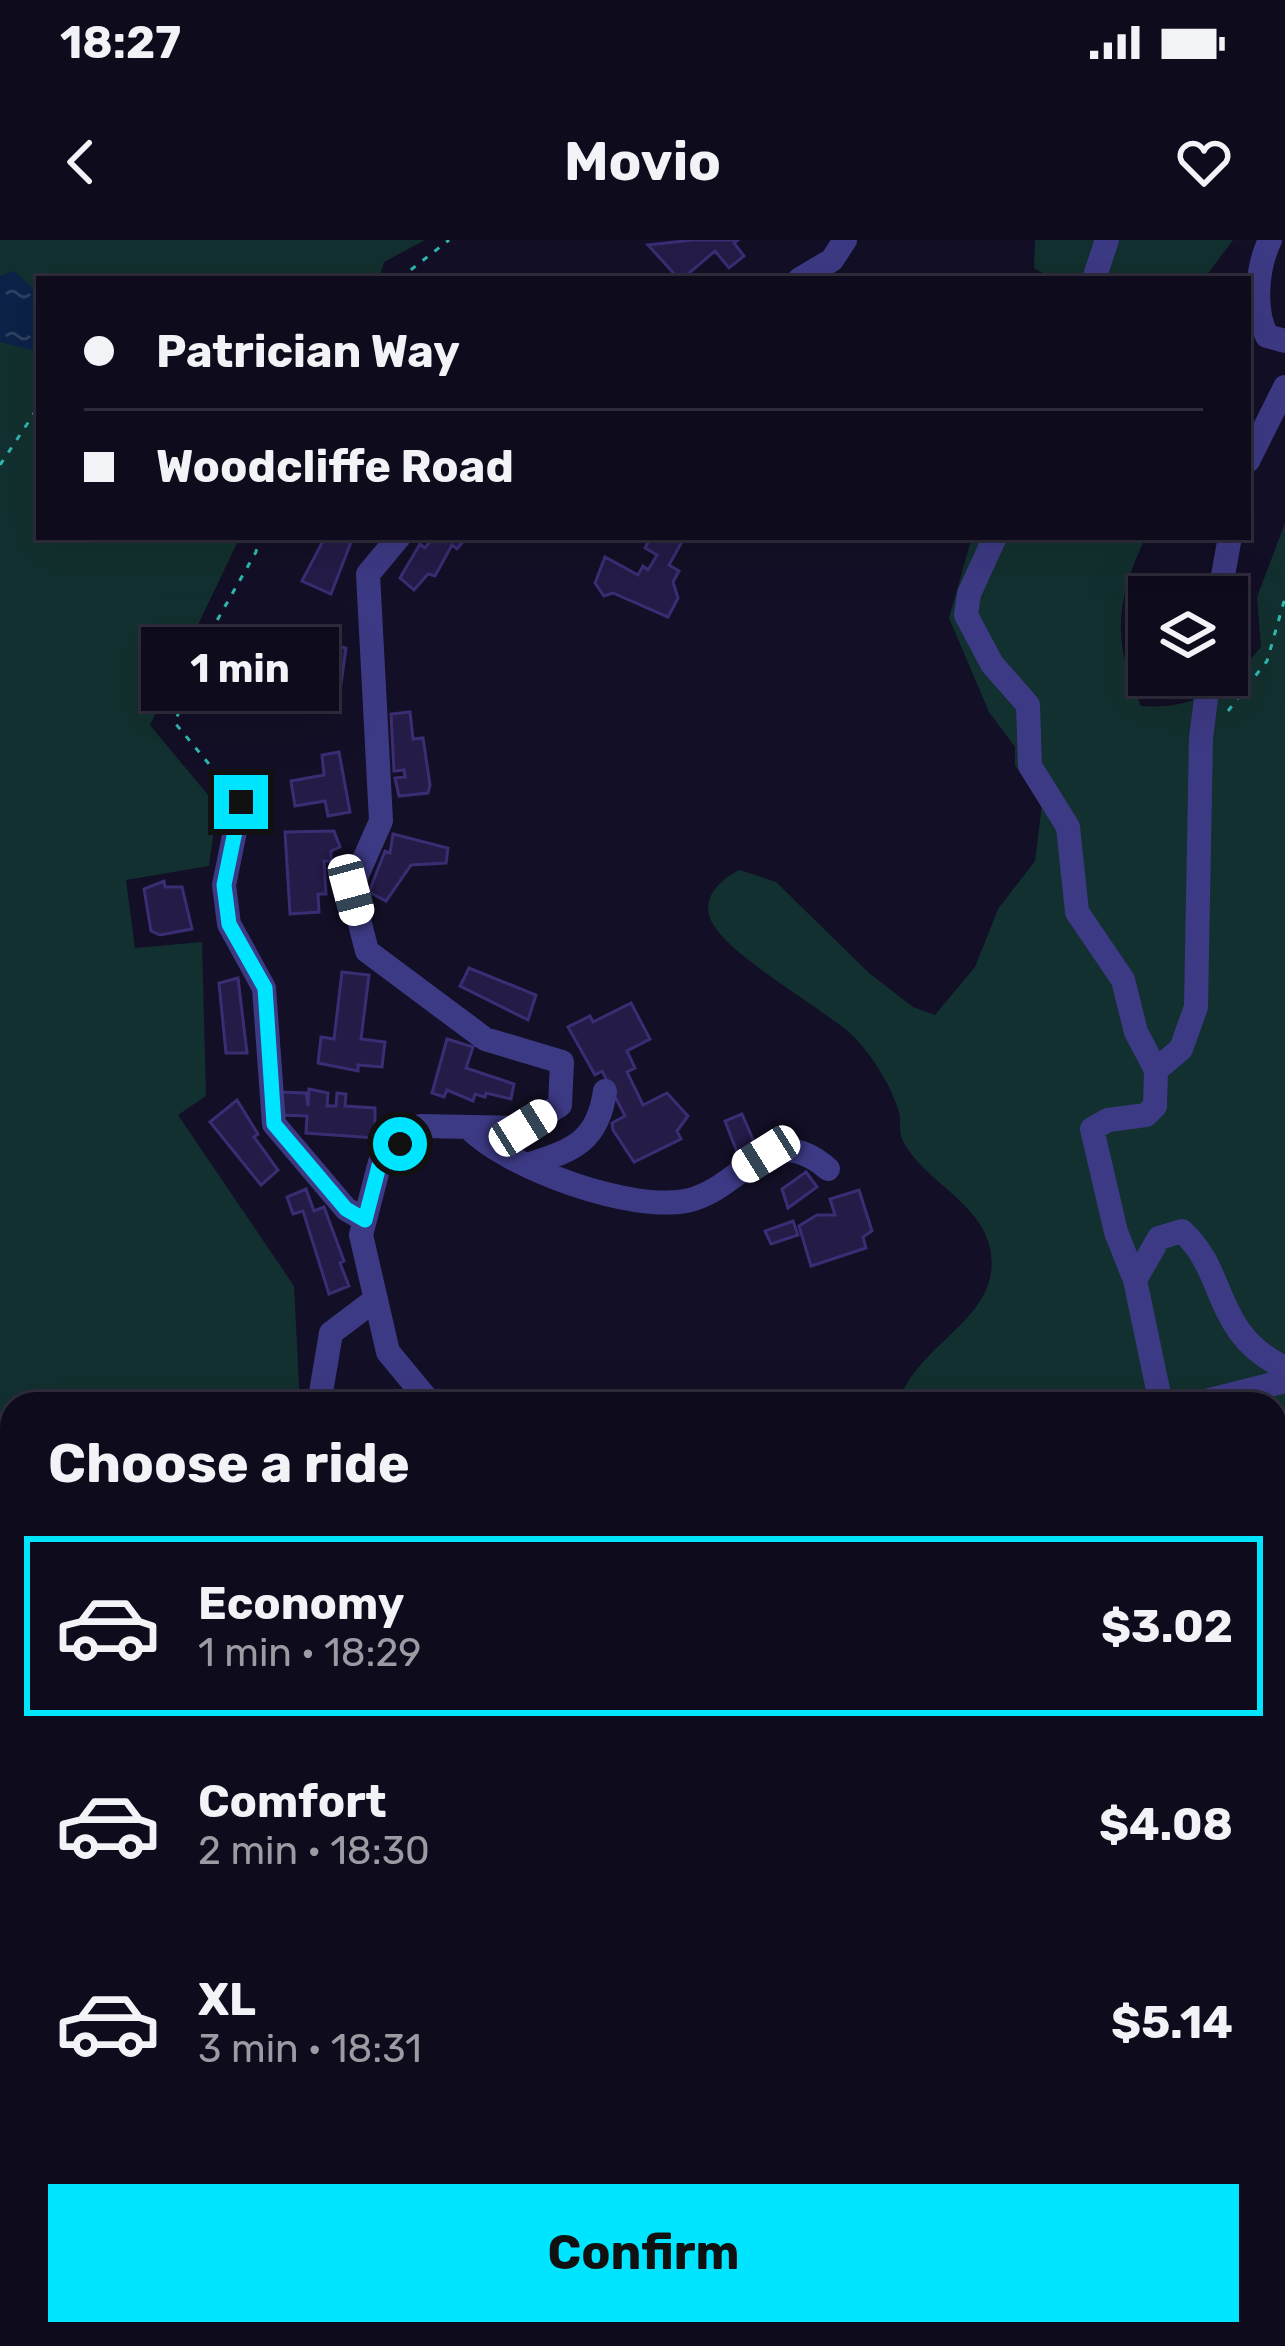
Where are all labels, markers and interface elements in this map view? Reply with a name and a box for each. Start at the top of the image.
text: 18:27 [60,16,181,69]
icon: back [48,129,114,195]
icon: heart [1171,129,1237,195]
text: Movio [564,130,721,194]
text: Patrician Way [156,325,460,378]
text: Woodcliffe Road [156,440,514,493]
map controls [1128,576,1248,696]
button: layers [1128,576,1248,696]
callout: 1 min [142,628,340,712]
text: 1 min [190,646,290,692]
route end [214,775,268,829]
car [324,851,378,929]
car [483,1094,563,1162]
route start [373,1117,427,1171]
car [726,1120,806,1188]
text: Choose a ride [48,1432,410,1496]
icon: car [54,1572,162,1680]
text: Economy [198,1577,404,1630]
text: $3.02 [1101,1600,1233,1653]
text: 1 min · 18:29 [198,1630,421,1676]
icon: car [54,1770,162,1878]
text: Comfort [198,1775,387,1828]
text: $4.08 [1099,1798,1233,1851]
text: 2 min · 18:30 [198,1828,430,1874]
icon: car [54,1968,162,2076]
text: XL [198,1973,256,2026]
text: $5.14 [1111,1996,1233,2049]
text: 3 min · 18:31 [198,2026,422,2072]
button: Confirm [48,2184,1239,2322]

